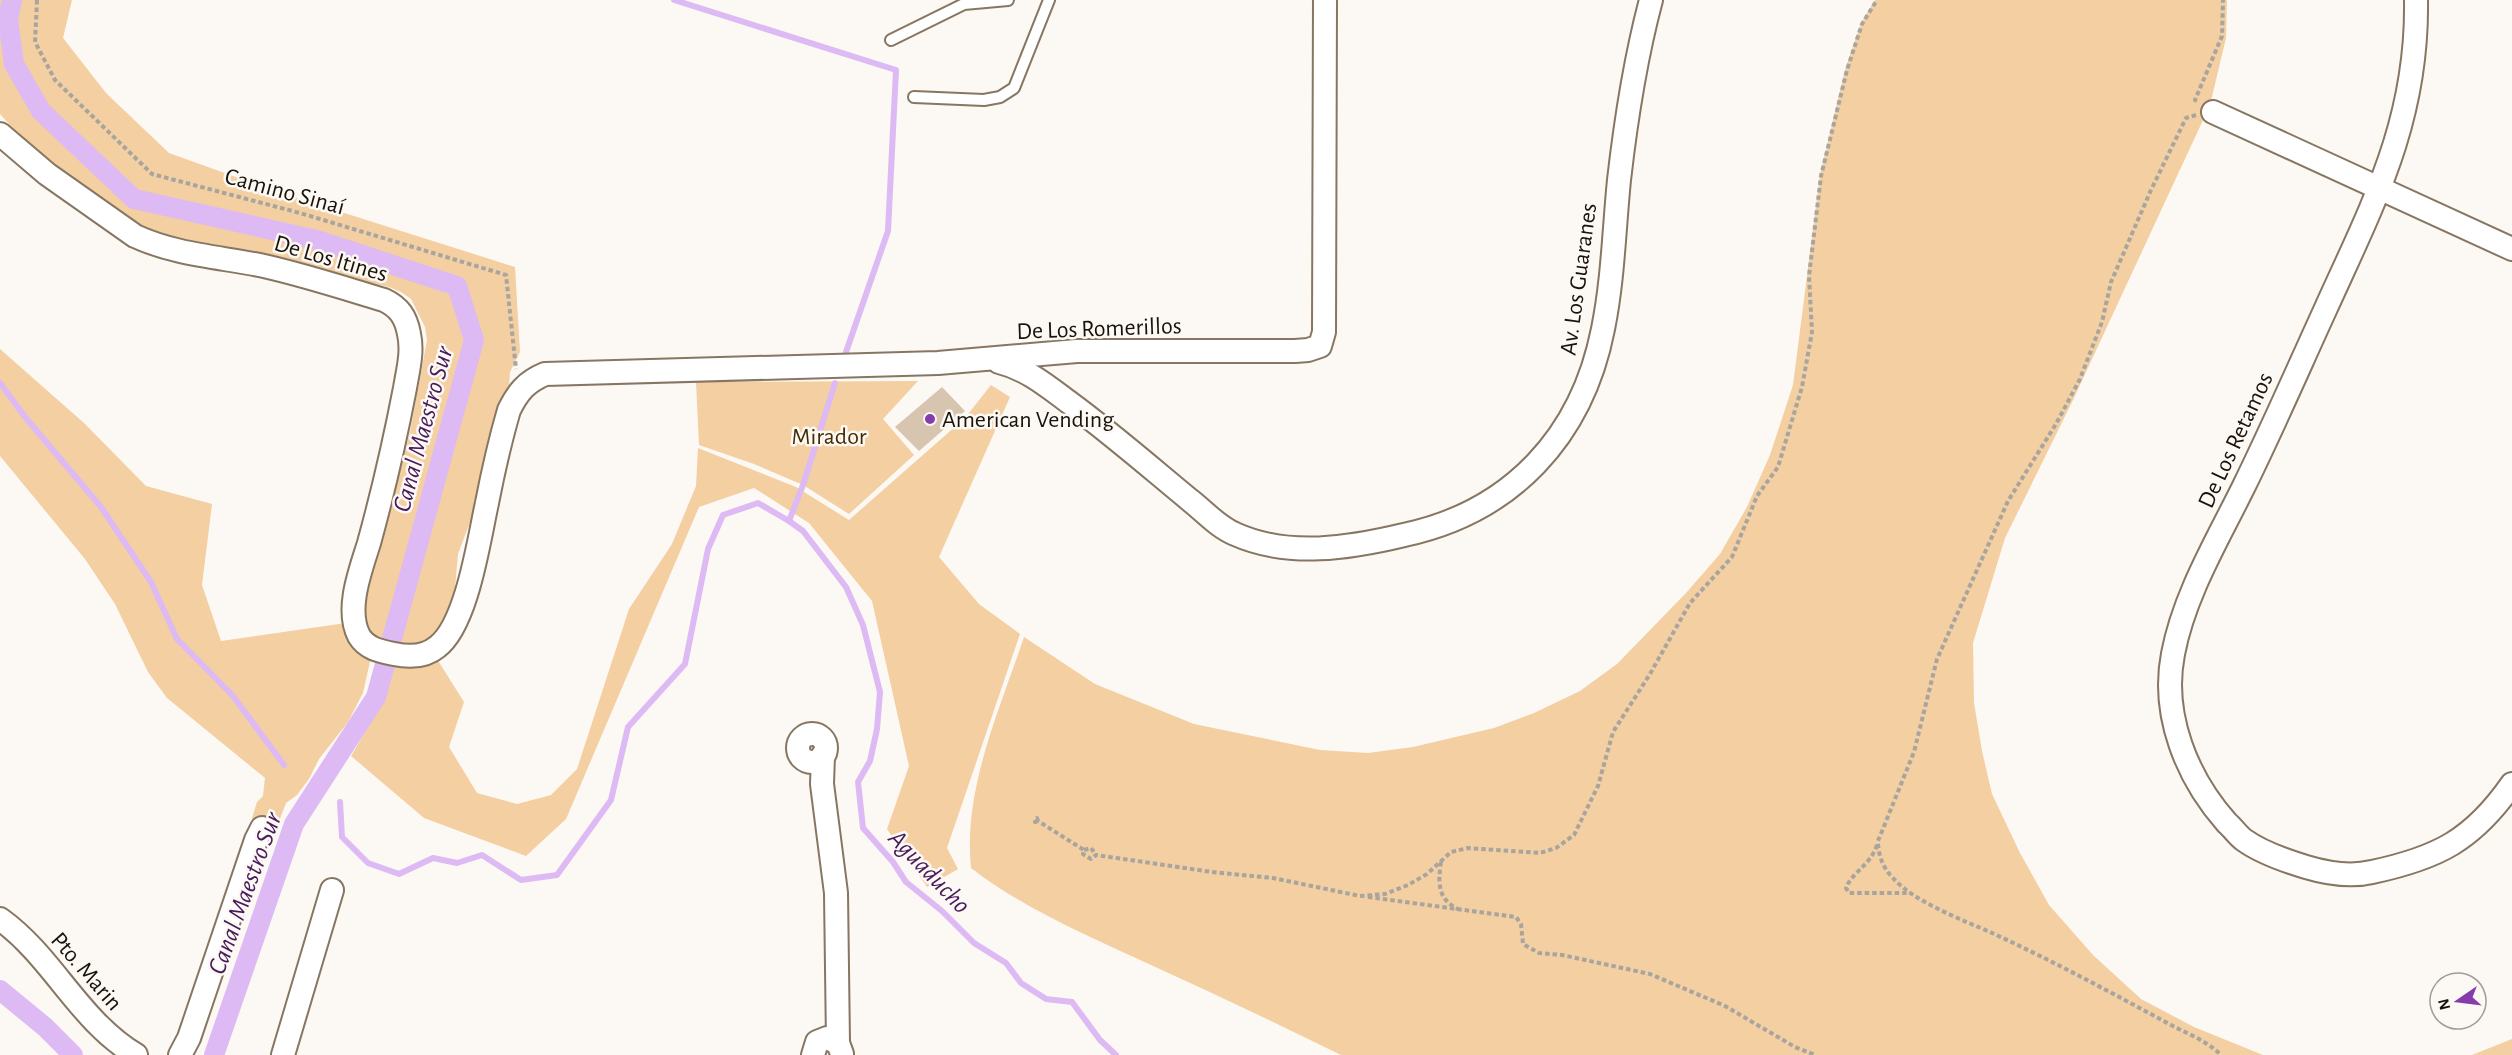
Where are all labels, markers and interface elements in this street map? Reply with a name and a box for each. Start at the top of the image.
street label: Camino Sinaí [222,164,347,220]
street label: Av. Los Guaranes [1556,202,1602,357]
street label: De Los Itines [271,231,390,287]
street label: De Los Romerillos [1016,314,1182,344]
water label: Canal Maestro Sur [388,342,458,515]
street label: De Los Retamos [2194,369,2278,512]
place label: American Vending [942,408,1114,432]
marker: American Vending [923,412,937,426]
park label: Mirador [791,425,867,449]
water label: Canal Maestro Sur [204,807,287,978]
water label: Aguaducho [883,824,975,918]
street label: Pto. Marin [46,928,126,1015]
north arrow [2428,971,2488,1031]
text: N [2435,997,2454,1012]

